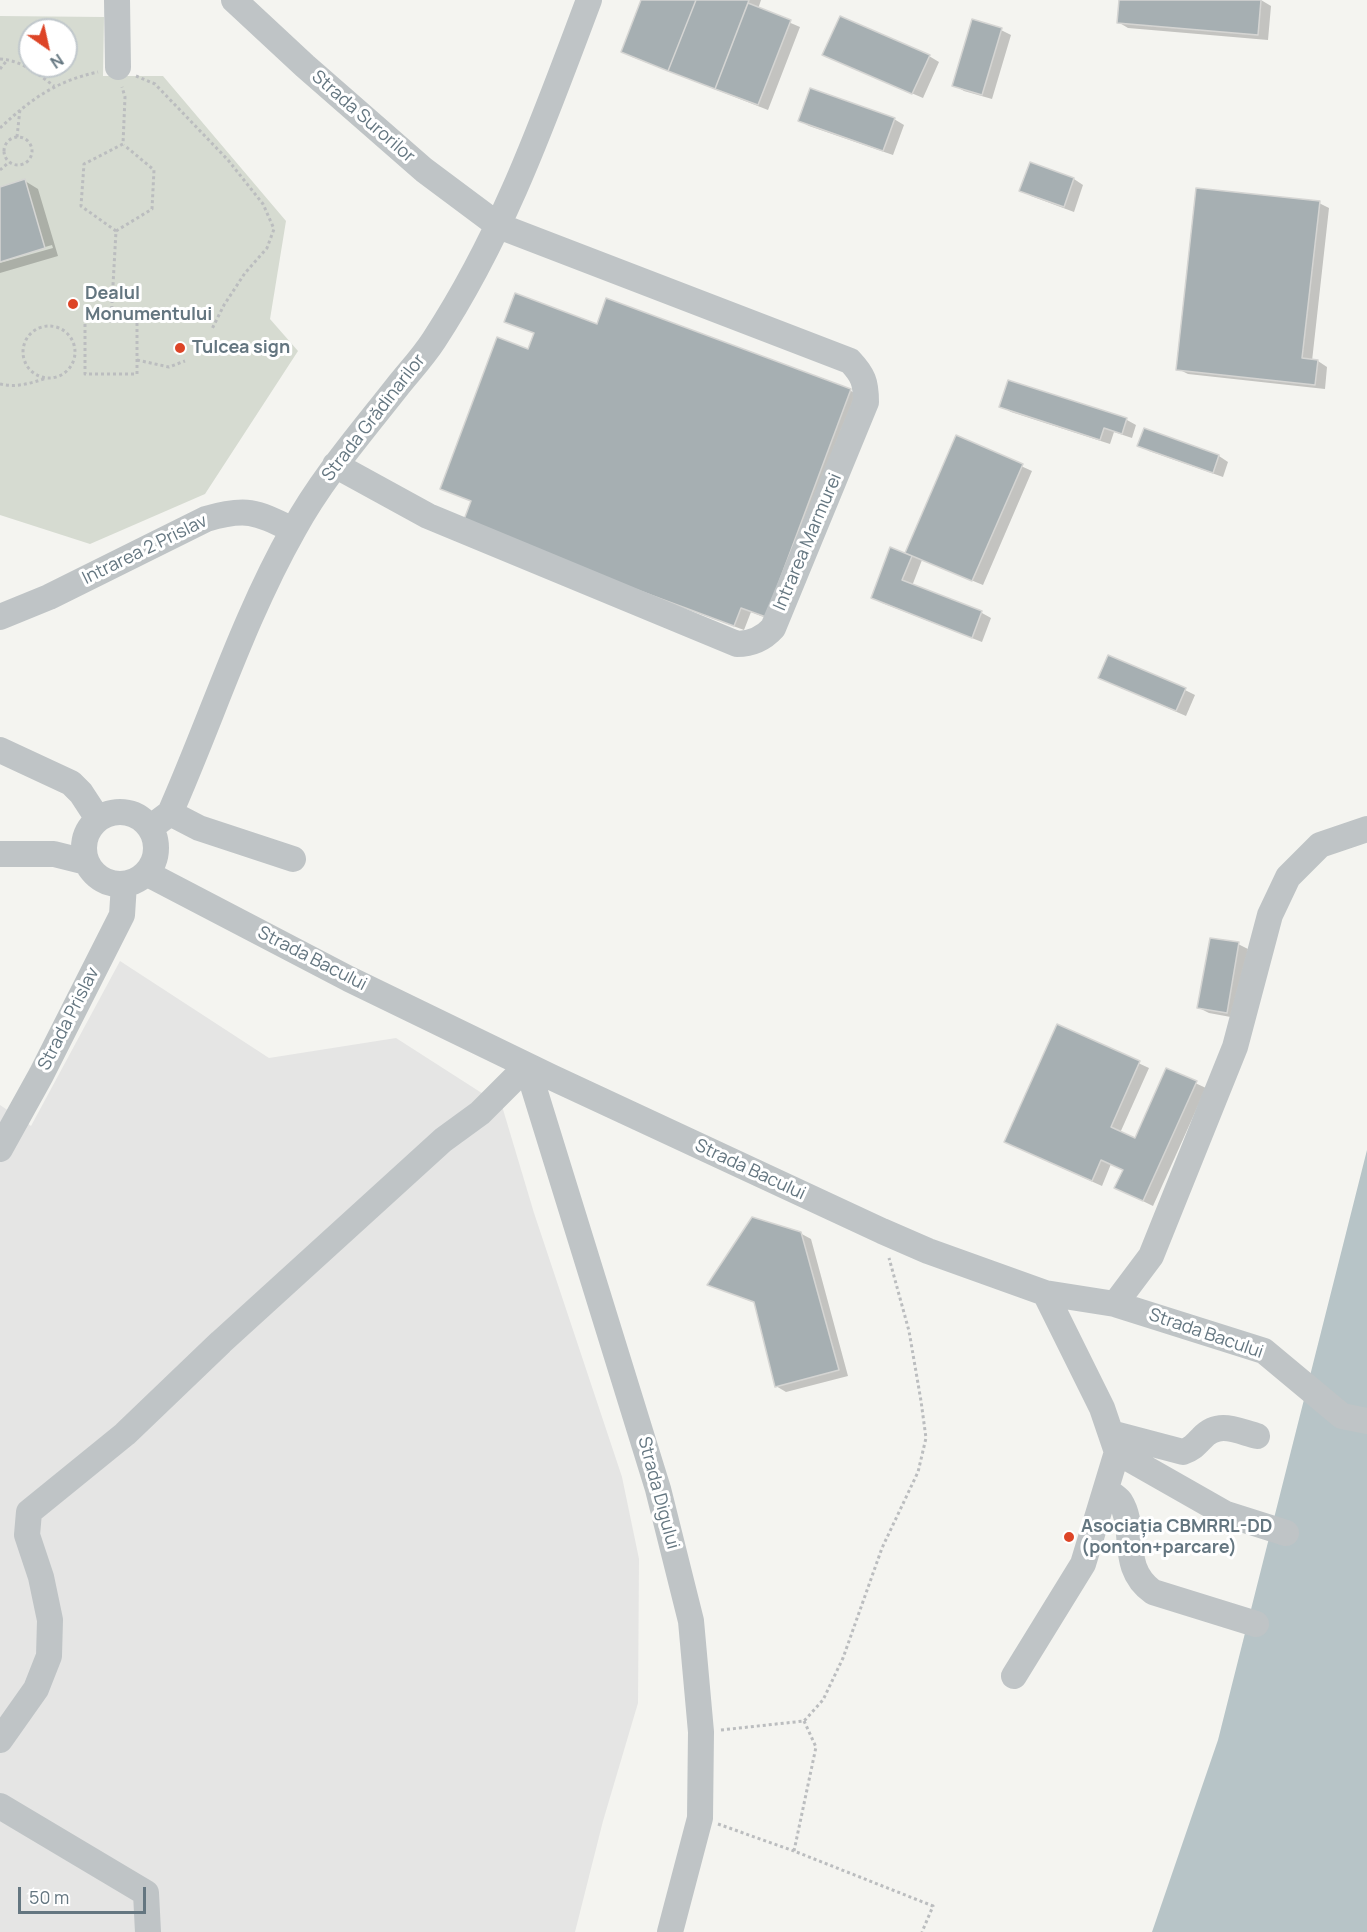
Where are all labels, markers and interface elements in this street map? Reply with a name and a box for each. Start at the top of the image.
north arrow [18,18,78,78]
text: N [46,49,68,74]
street label: Strada Surorilor [307,66,419,168]
place label: Dealul Monumentului [85,283,212,326]
marker: Dealul Monumentului [66,297,80,311]
place label: Tulcea sign [192,337,290,359]
marker: Tulcea sign [173,341,187,355]
street label: Strada Grădinarilor [318,350,430,486]
street label: Intrarea Marmurei [769,470,847,614]
street label: Intrarea 2 Prislav [79,510,211,590]
street label: Strada Bacului [254,922,370,996]
street label: Strada Prislav [34,964,104,1074]
street label: Strada Bacului [691,1135,809,1205]
street label: Strada Bacului [1146,1304,1266,1364]
street label: Strada Digului [633,1434,683,1552]
place label: Asociația CBMRRL-DD (ponton+parcare) [1081,1516,1272,1558]
marker: Asociația CBMRRL-DD (ponton+parcare) [1062,1530,1076,1544]
scale bar [21,1875,148,1913]
text: 50 m [29,1885,69,1909]

